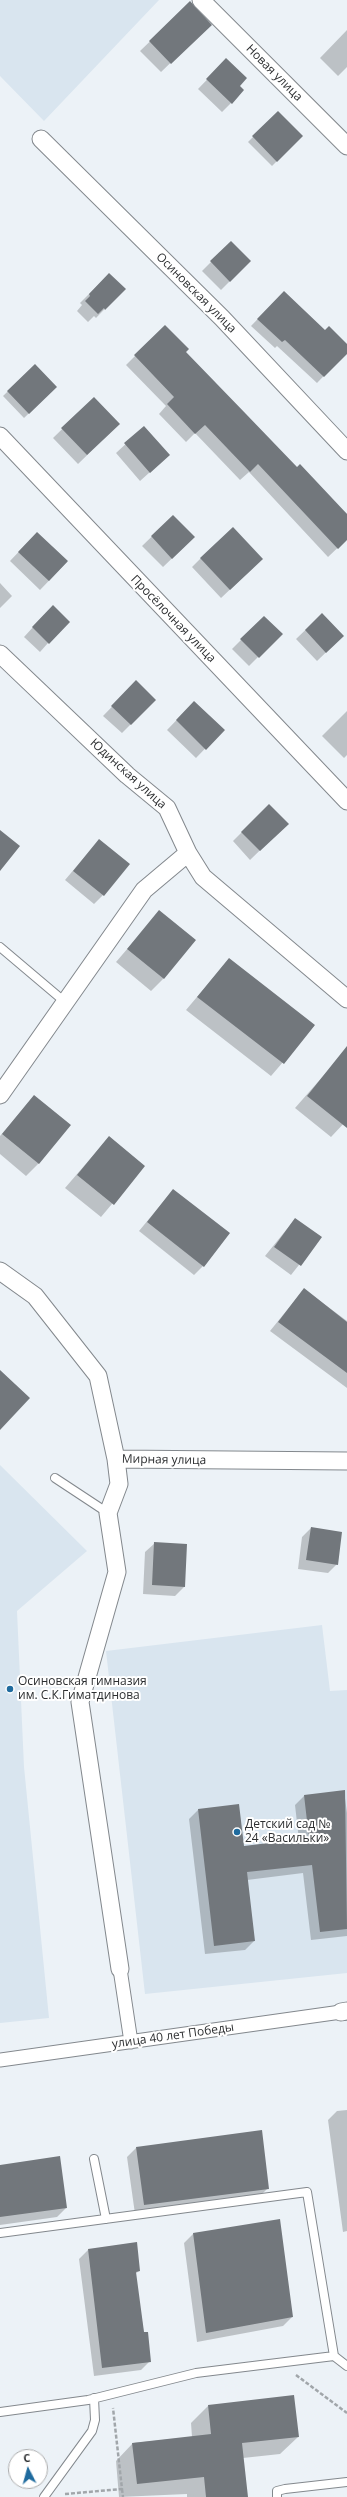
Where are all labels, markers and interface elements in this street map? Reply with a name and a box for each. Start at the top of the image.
street label: Новая улица [243,42,305,104]
street label: Осиновская улица [153,250,239,336]
street label: Просёлочная улица [128,572,218,666]
street label: Юдинская улица [87,736,169,812]
street label: Мирная улица [122,1452,206,1468]
place label: Осиновская гимназия им. С.К.Гиматдинова [18,1675,147,1703]
marker: Осиновская гимназия им. С.К.Гиматдинова [5,1684,15,1694]
place label: Детский сад № 24 «Васильки» [245,1818,331,1846]
marker: Детский сад № 24 «Васильки» [232,1827,242,1837]
street label: улица 40 лет Победы [111,2020,235,2052]
north arrow [8,2449,48,2489]
text: С [23,2450,31,2465]

